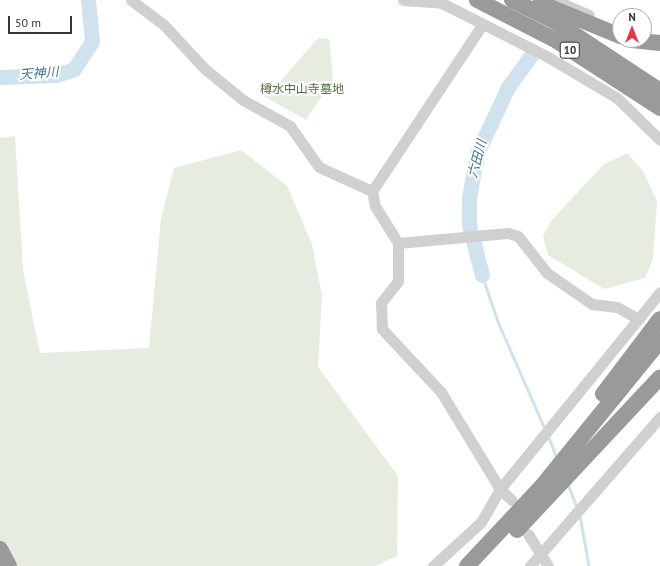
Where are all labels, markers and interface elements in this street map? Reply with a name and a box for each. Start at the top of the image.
scale bar [10,8,74,34]
north arrow [612,8,652,48]
text: N [628,10,636,24]
text: 50 m [15,15,41,30]
road number: 10 [559,41,581,59]
water label: 天神川 [19,65,59,83]
park label: 樽水中山寺墓地 [260,82,344,96]
water label: 六田川 [465,138,491,180]

